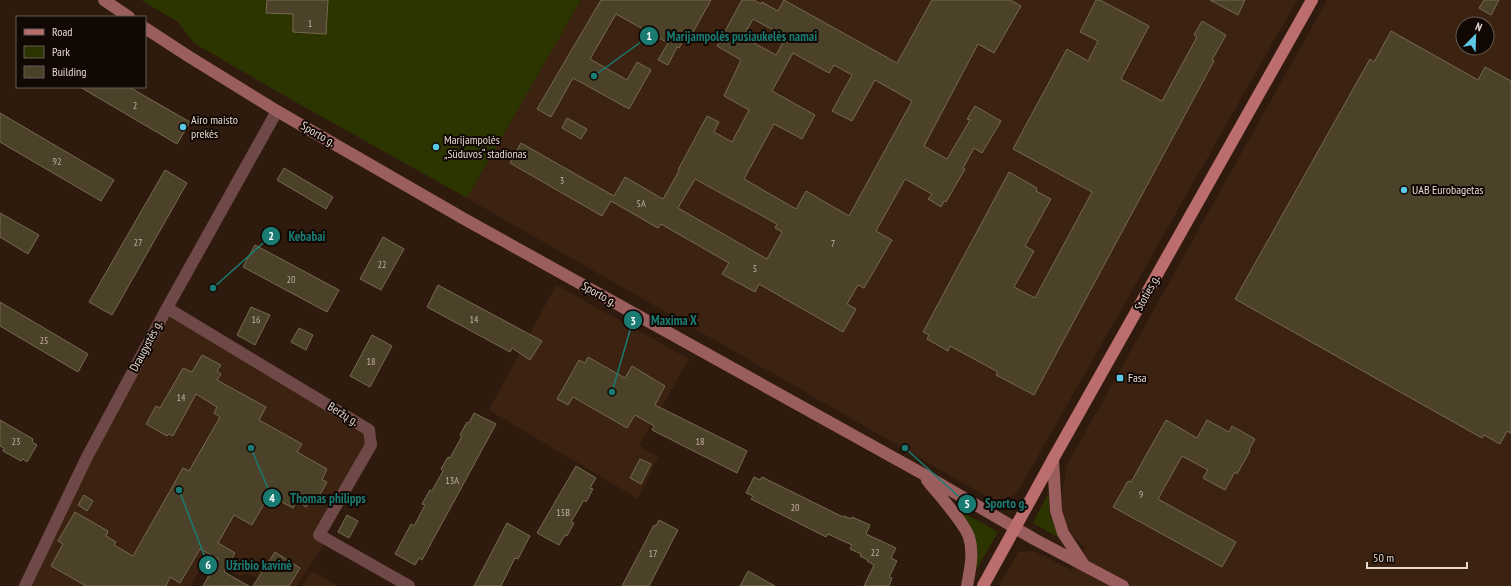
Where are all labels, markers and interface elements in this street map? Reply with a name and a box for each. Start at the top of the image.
legend [16,16,146,88]
north arrow [1455,16,1495,56]
house number: 1 [308,17,312,30]
text: N [1473,19,1484,34]
text: Road [52,24,72,39]
callout: Marijampolės pusiaukelės namai [639,24,825,49]
text: 1 [646,28,652,43]
text: Marijampolės pusiaukelės namai [667,28,817,45]
text: Park [52,44,70,59]
text: Building [52,64,87,79]
house number: 2 [133,99,137,112]
place label: Airo maisto prekės [191,112,238,141]
street label: Sporto g. [298,118,338,149]
marker: Airo maisto prekės [178,122,188,132]
place label: Marijampolės „Sūduvos“ stadionas [444,132,527,161]
marker: Marijampolės „Sūduvos“ stadionas [431,142,441,152]
house number: 92 [53,155,62,168]
house number: 3 [560,174,564,187]
place label: UAB Eurobagetas [1412,182,1483,197]
marker: UAB Eurobagetas [1399,185,1409,195]
house number: 5A [636,197,646,210]
callout: Kebabai [261,224,334,249]
text: 2 [268,228,274,243]
text: Kebabai [289,228,326,245]
house number: 27 [134,236,143,249]
house number: 7 [831,237,835,250]
house number: 22 [378,258,387,271]
house number: 5 [753,262,757,275]
street label: Stoties g. [1131,272,1162,313]
house number: 20 [287,273,296,286]
street label: Sporto g. [579,278,619,309]
callout: Maxima X [623,308,706,333]
text: Maxima X [651,312,697,329]
house number: 16 [252,313,261,326]
house number: 14 [470,313,479,326]
text: 3 [630,313,636,328]
street label: Draugystės g. [126,318,165,374]
house number: 25 [40,334,49,347]
house number: 18 [367,355,376,368]
place label: Fasa [1128,370,1147,385]
marker: Fasa [1115,373,1125,383]
house number: 14 [177,391,186,404]
street label: Beržų g. [325,399,361,429]
house number: 23 [12,435,21,448]
house number: 18 [696,435,705,448]
house number: 13A [445,474,459,487]
callout: Thomas philipps [262,486,374,511]
house number: 9 [1139,488,1143,501]
text: 4 [269,490,275,505]
text: Thomas philipps [290,490,366,507]
callout: Sporto g. [957,491,1036,516]
text: Sporto g. [985,495,1027,512]
text: 5 [964,496,970,511]
house number: 20 [791,501,800,514]
house number: 15B [556,506,570,519]
scale bar [1367,544,1467,570]
house number: 22 [871,546,880,559]
house number: 17 [649,547,658,560]
text: 50 m [1373,550,1394,565]
callout: Užribio kavinė [198,553,300,578]
text: 6 [205,557,211,572]
text: Užribio kavinė [226,557,292,574]

